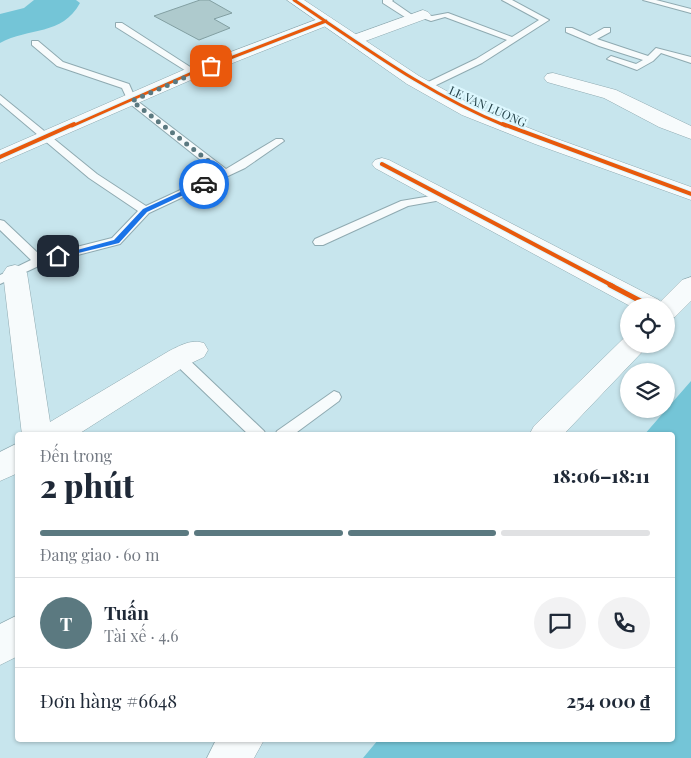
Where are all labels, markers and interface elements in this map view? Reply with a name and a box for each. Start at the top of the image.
pin [190,45,232,87]
icon: bag [197,52,225,80]
street label: LE VAN LUONG [447,82,530,130]
courier [179,159,229,209]
icon: car [190,170,218,198]
pin [37,235,79,277]
icon: home [44,242,72,270]
map controls [620,298,675,418]
button: locate [620,298,675,353]
button: layers [620,363,675,418]
text: Đến trong [40,445,112,466]
text: 18:06–18:11 [552,462,650,488]
text: 2 phút [40,463,134,506]
text: Đang giao · 60 m [40,544,159,565]
button: chat [534,597,586,649]
button: phone [598,597,650,649]
text: Tuấn [104,599,149,625]
text: T [60,610,72,636]
text: Tài xế · 4.6 [104,625,179,646]
text: Đơn hàng #6648 [40,687,177,713]
text: 254 000 ₫ [566,687,650,713]

